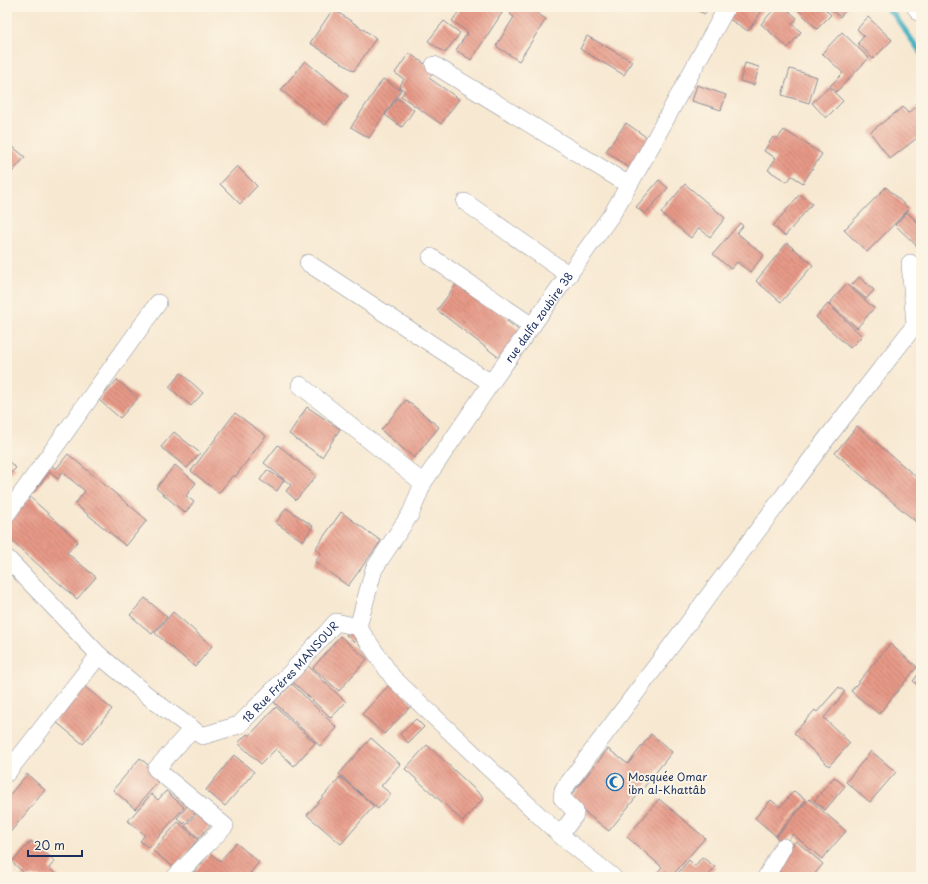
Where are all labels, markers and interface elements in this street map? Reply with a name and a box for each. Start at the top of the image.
street label: rue dalfa zoubire 38 [500,268,577,366]
street label: 18 Rue Fréres MANSOUR [238,617,342,726]
place label: Mosquée Omar ibn al-Khattâb [628,768,707,798]
mosque icon: Mosquée Omar ibn al-Khattâb [605,772,625,792]
scale bar [28,832,82,858]
text: 20 m [34,836,65,854]

